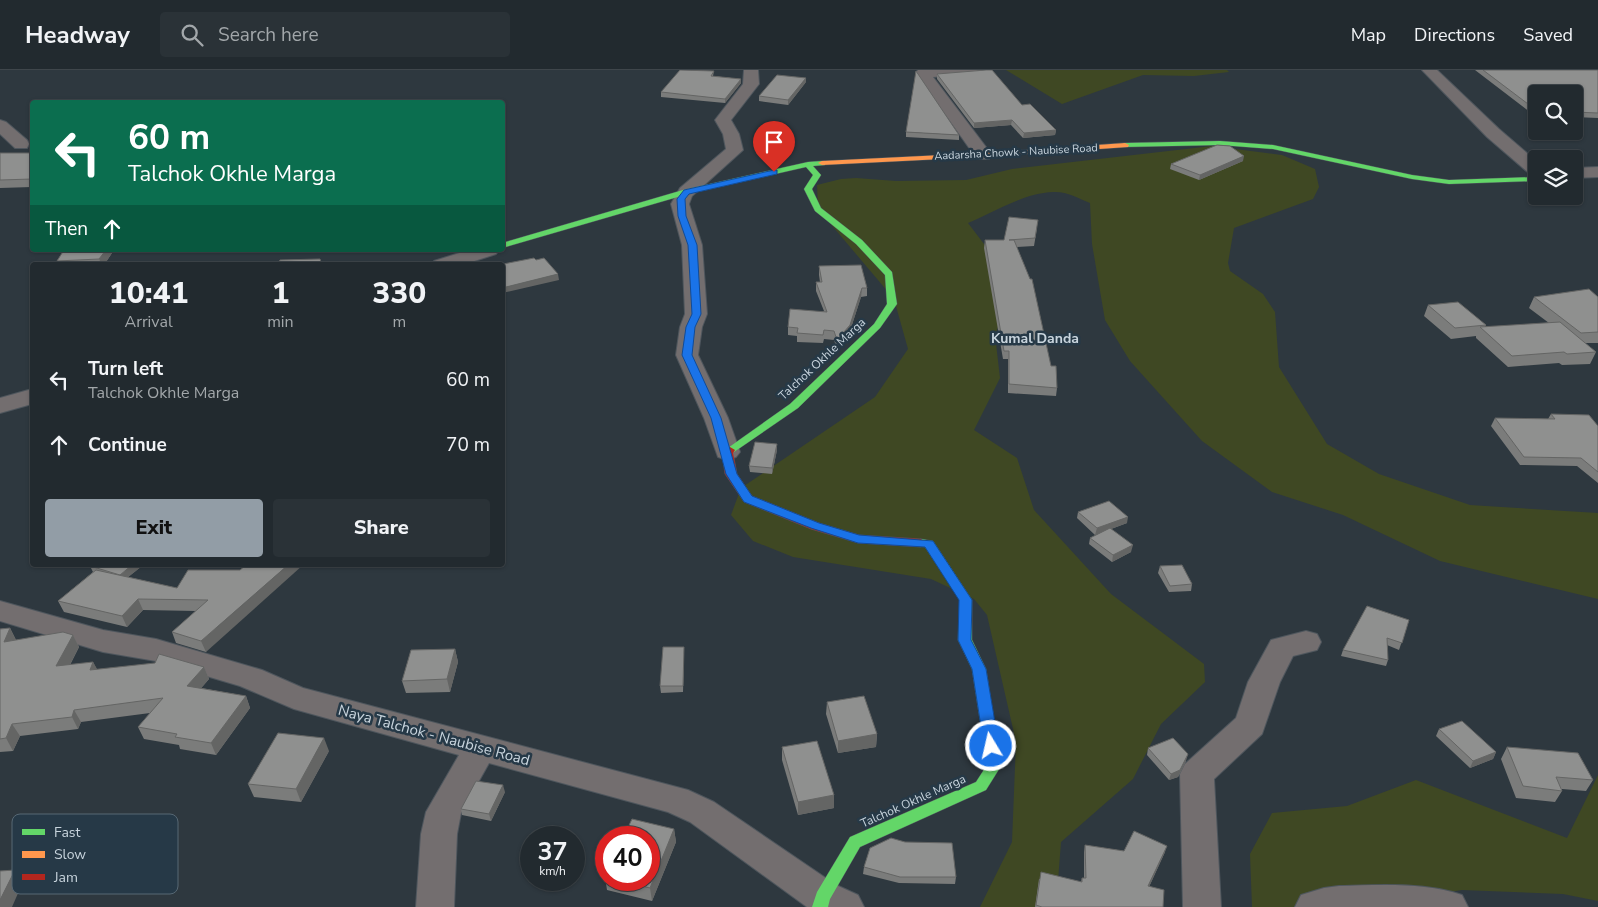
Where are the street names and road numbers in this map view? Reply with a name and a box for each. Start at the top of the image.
street label: Aadarsha Chowk - Naubise Road [934,140,1098,164]
street label: Talchok Okhle Marga [775,314,869,404]
street label: Naya Talchok - Naubise Road [336,700,532,770]
street label: Talchok Okhle Marga [858,771,968,831]

